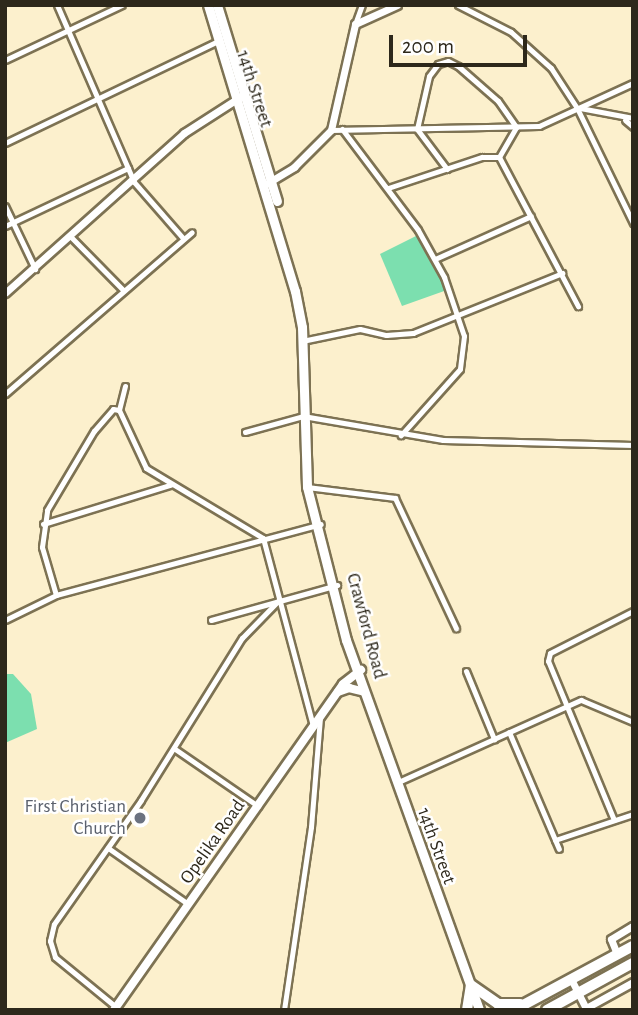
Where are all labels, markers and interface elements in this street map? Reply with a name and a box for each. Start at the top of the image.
scale bar [393,21,531,65]
text: 200 m [402,36,454,57]
street label: 14th Street [231,48,277,130]
street label: Crawford Road [341,571,391,681]
street label: Opelika Road [176,795,250,889]
place label: First Christian Church [24,796,126,840]
street label: 14th Street [412,805,460,887]
marker: First Christian Church [132,810,148,826]

